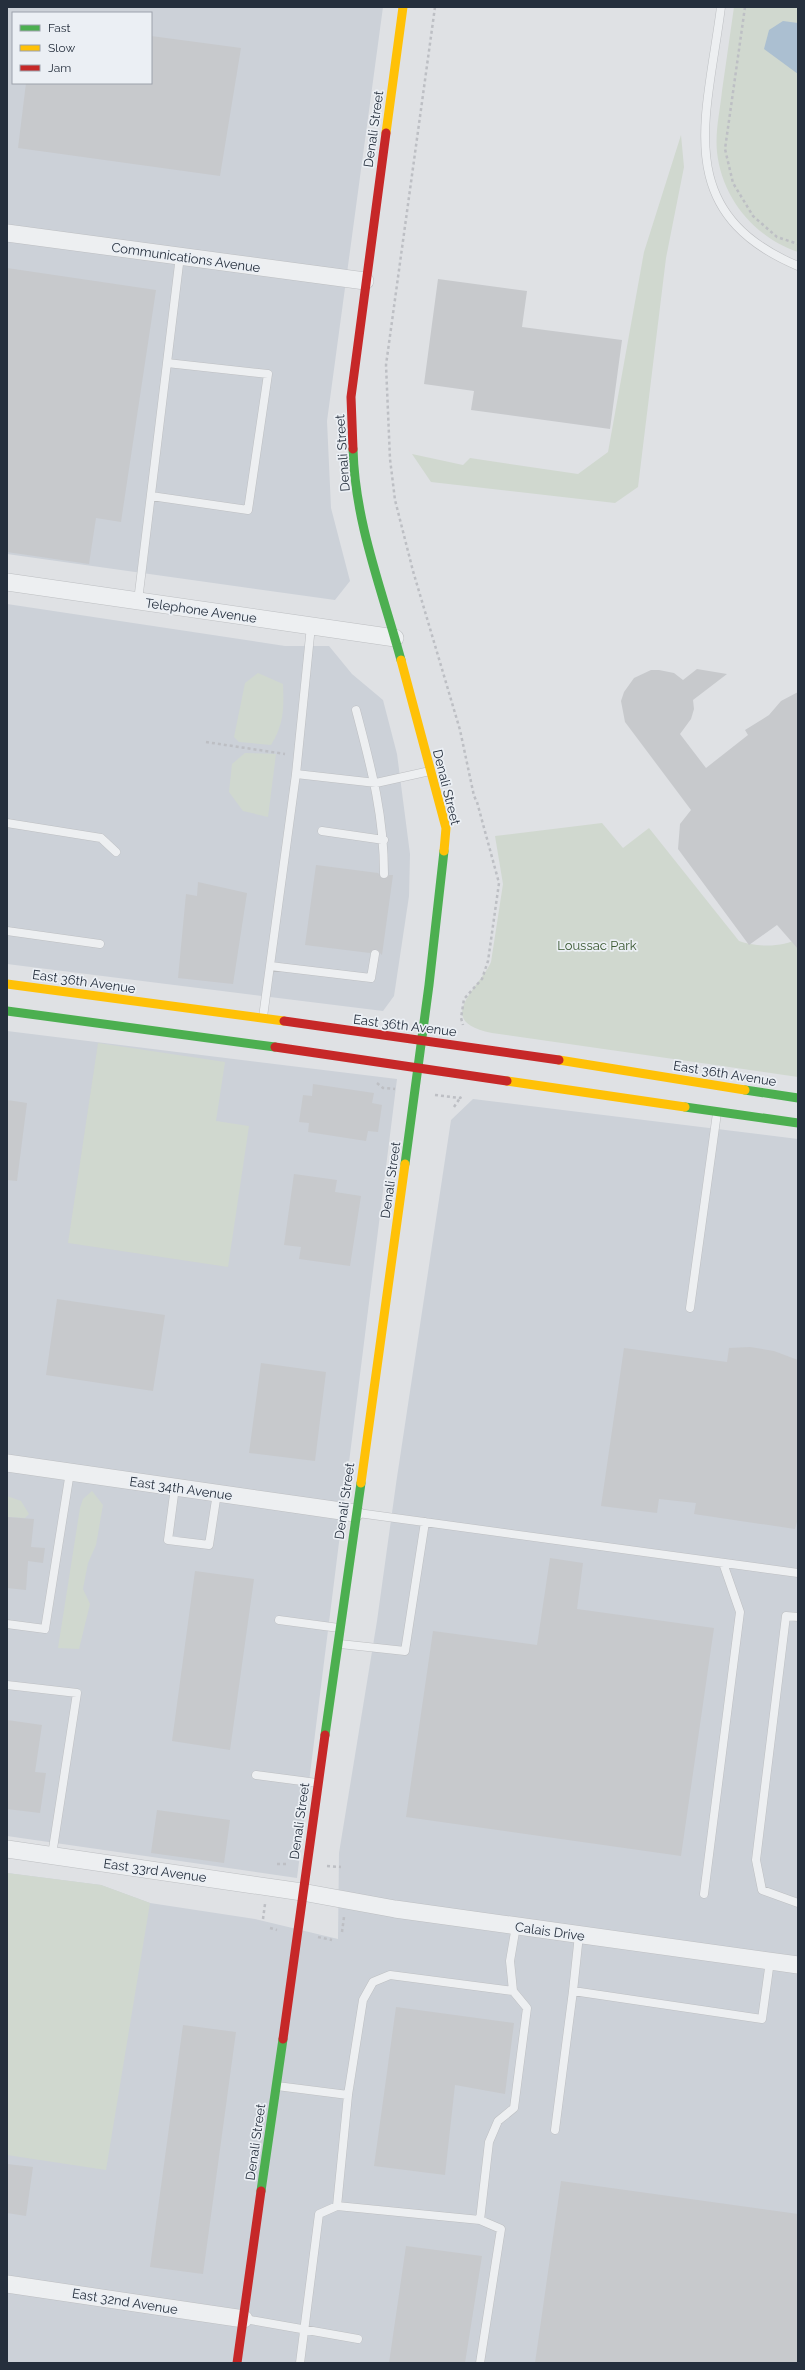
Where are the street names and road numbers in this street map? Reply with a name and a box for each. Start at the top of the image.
street label: Denali Street [361,89,386,168]
street label: Communications Avenue [111,240,262,275]
street label: Denali Street [332,413,353,492]
street label: Telephone Avenue [144,595,258,626]
street label: Denali Street [430,748,463,827]
street label: East 36th Avenue [31,967,137,996]
street label: East 36th Avenue [352,1012,458,1039]
street label: East 36th Avenue [672,1058,778,1089]
street label: Denali Street [378,1140,403,1219]
street label: Denali Street [332,1461,357,1540]
street label: East 34th Avenue [129,1474,234,1503]
street label: Denali Street [287,1781,312,1860]
street label: East 33rd Avenue [102,1856,208,1885]
street label: Calais Drive [514,1919,586,1944]
street label: Denali Street [243,2102,268,2181]
street label: East 32nd Avenue [71,2286,179,2317]

